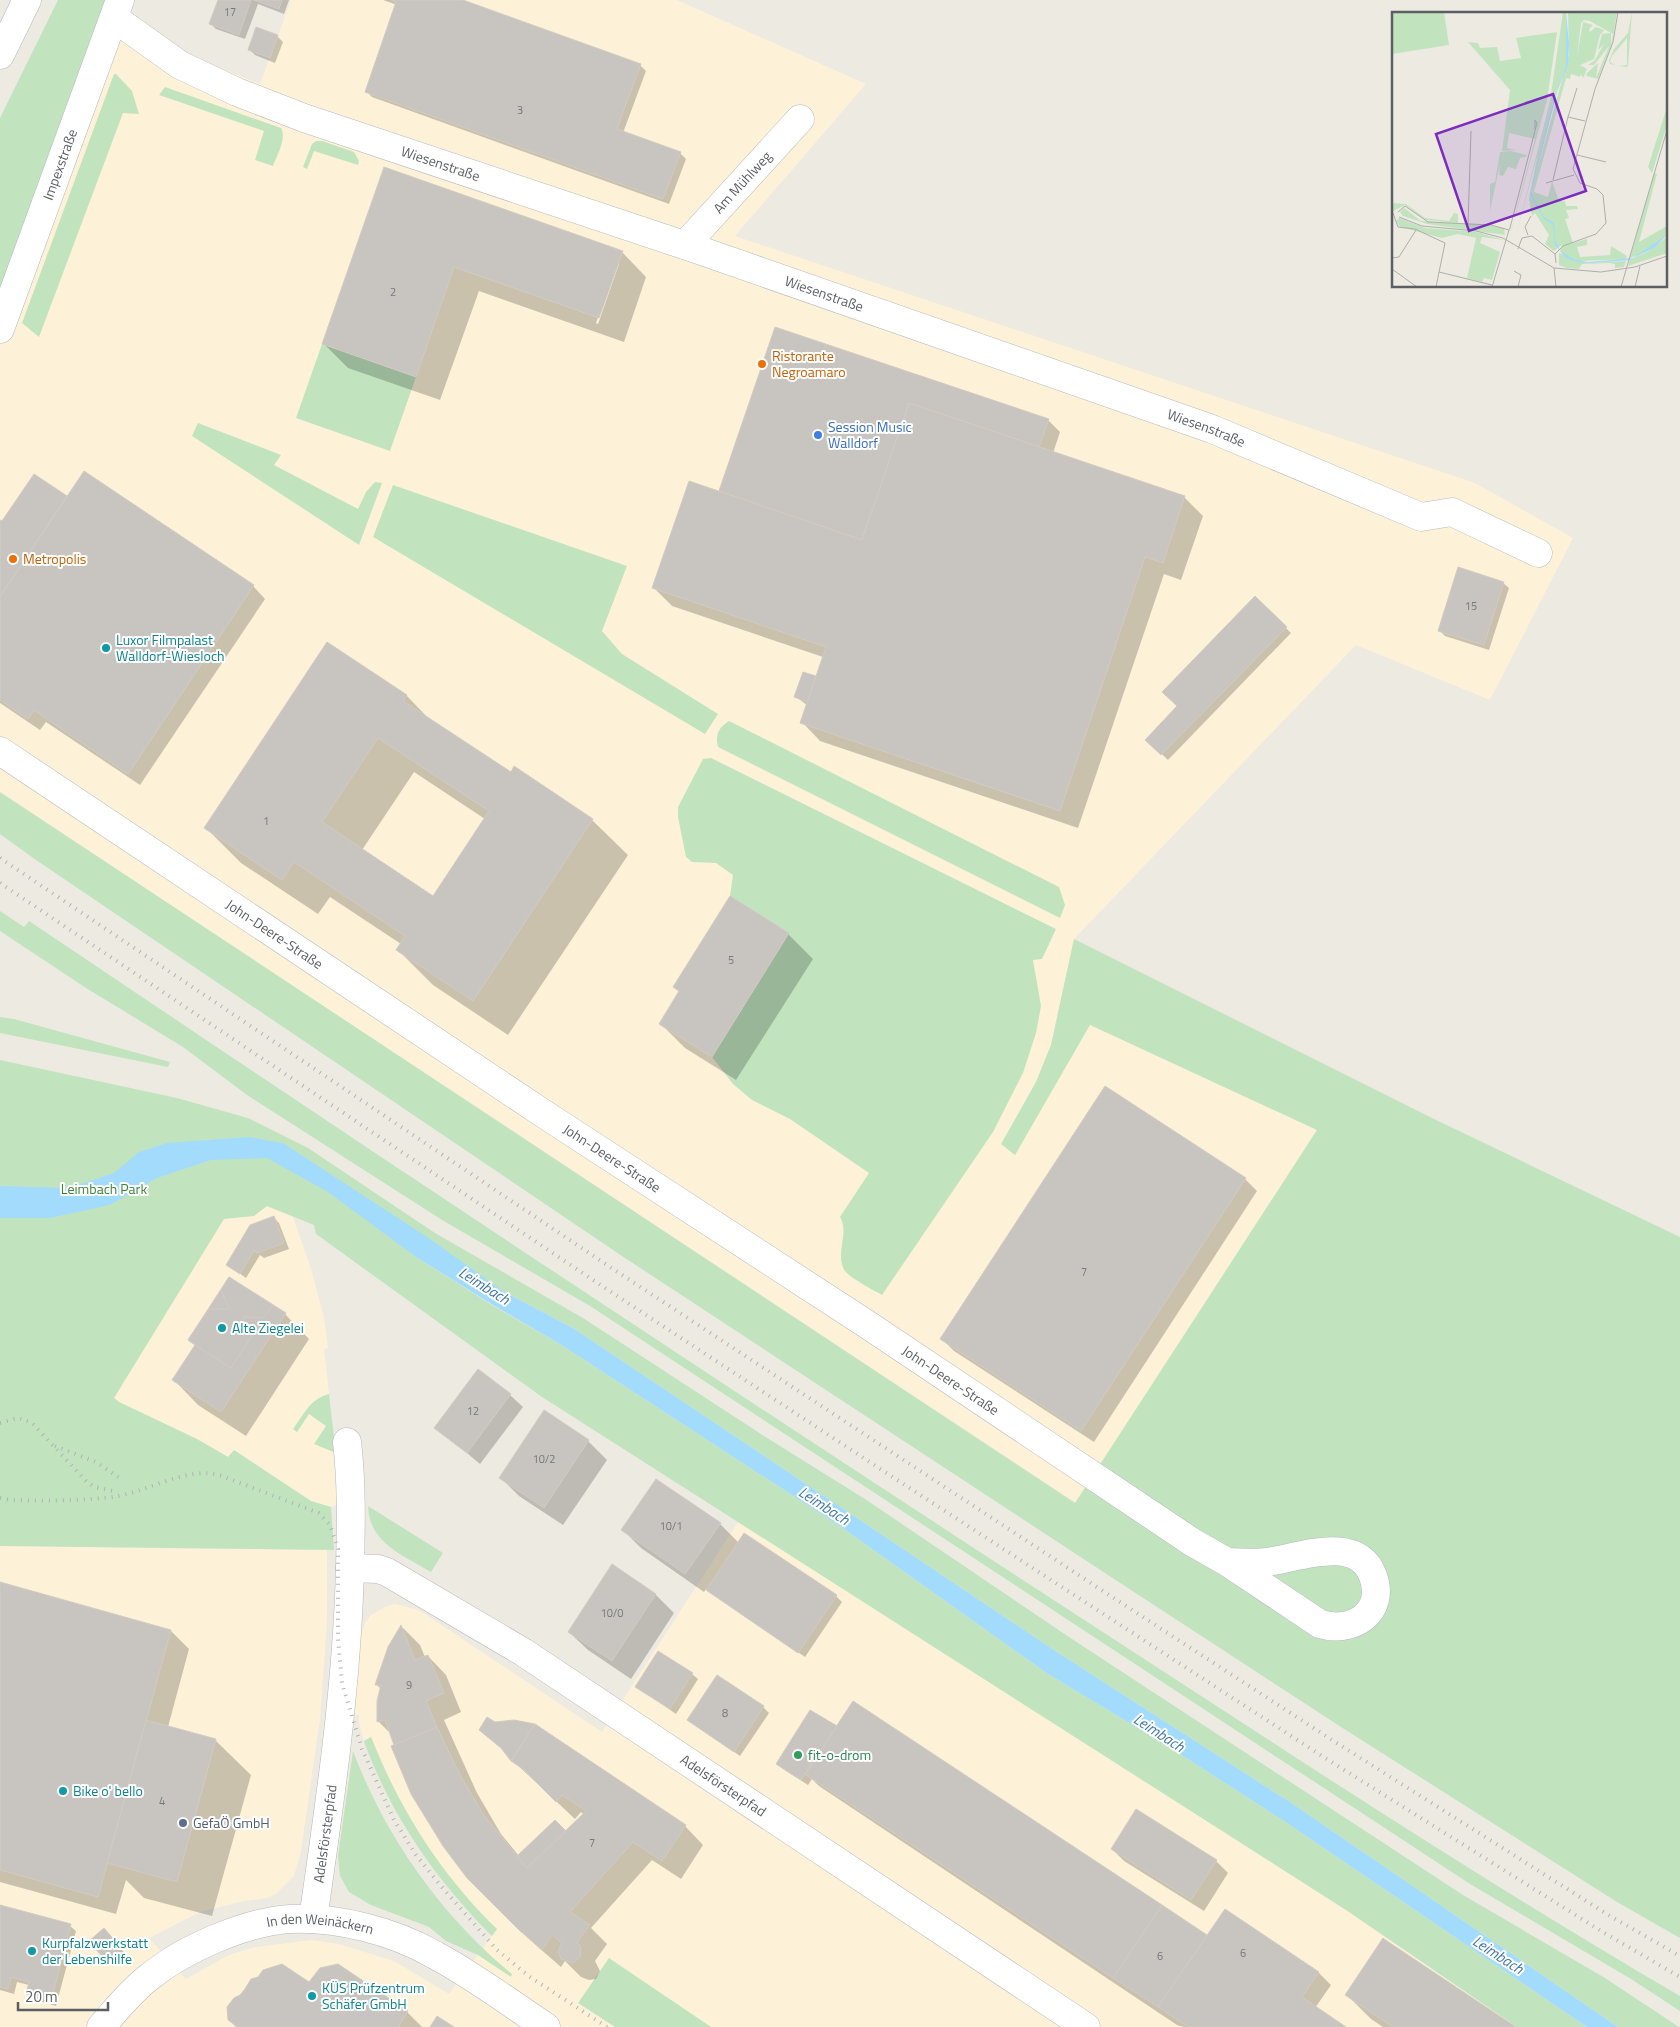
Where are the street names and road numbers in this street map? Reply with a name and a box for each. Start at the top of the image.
street label: Impexstraße [37,126,82,203]
street label: Wiesenstraße [398,140,483,186]
street label: Am Mühlweg [708,146,776,218]
street label: Wiesenstraße [782,270,867,317]
street label: Wiesenstraße [1164,403,1249,452]
street label: John-Deere-Straße [222,894,327,974]
street label: John-Deere-Straße [559,1118,665,1197]
street label: John-Deere-Straße [898,1340,1004,1420]
street label: Adelsförsterpfad [677,1749,771,1821]
street label: Adelsförsterpfad [307,1783,342,1884]
street label: In den Weinäckern [264,1908,376,1939]

